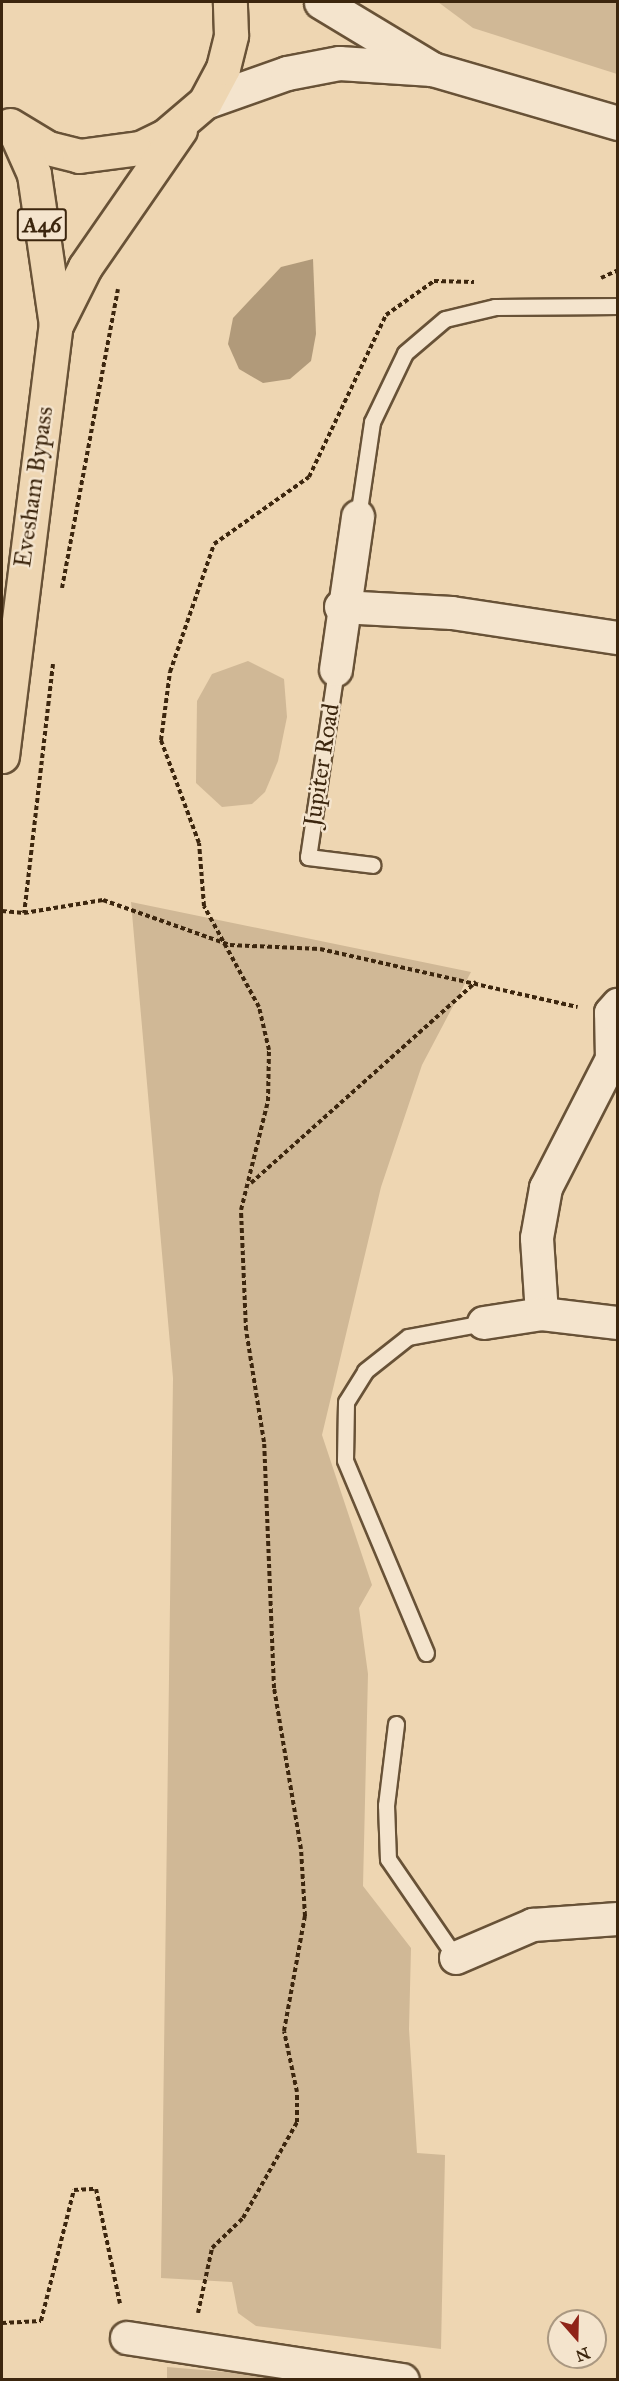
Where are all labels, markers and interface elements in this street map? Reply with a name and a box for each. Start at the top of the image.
road number: A46 [16,206,68,244]
street label: Evesham Bypass [8,405,60,569]
street label: Jupiter Road [298,701,346,829]
north arrow [547,2309,607,2369]
text: N [573,2343,592,2366]

